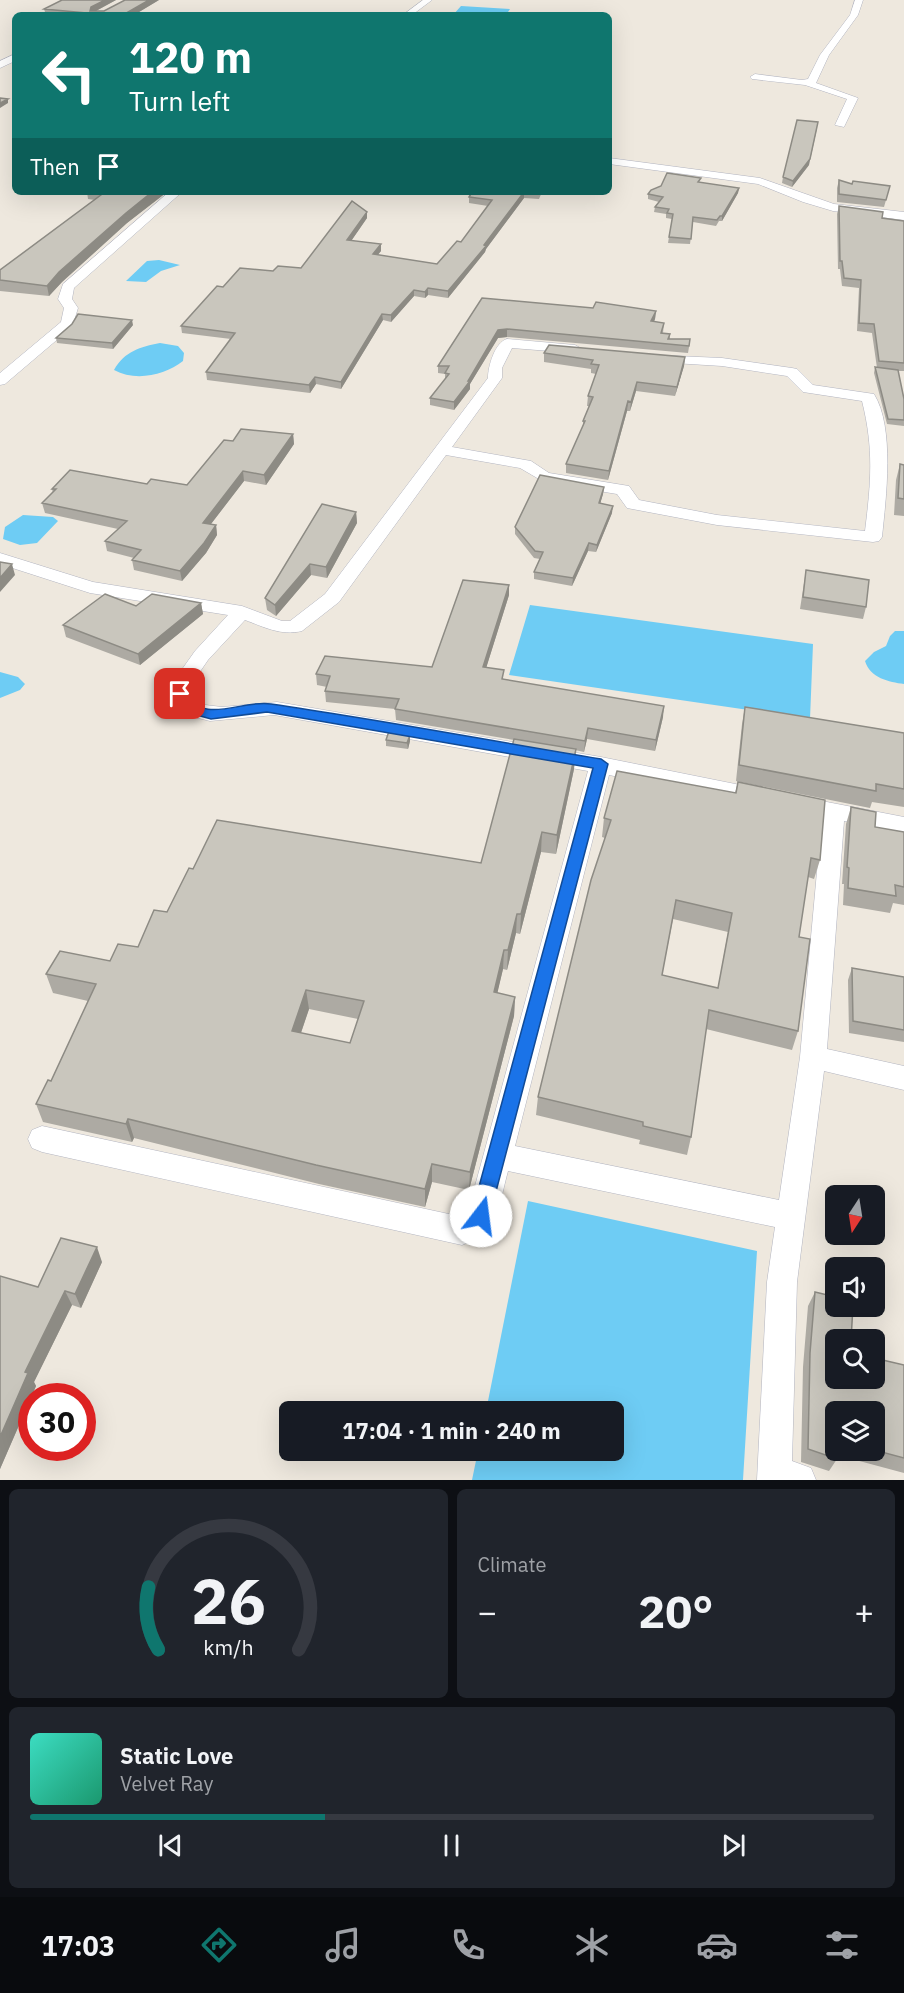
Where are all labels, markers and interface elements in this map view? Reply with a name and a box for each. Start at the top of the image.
text: 120 m [129,30,252,85]
icon: left [30,36,108,114]
text: Turn left [129,83,230,118]
icon: arrive [92,150,125,183]
text: Then [30,152,80,181]
pin [154,668,205,719]
icon: arrive [163,677,196,710]
position arrow [449,1184,513,1248]
north arrow [825,1185,885,1245]
map controls [825,1185,885,1461]
button: sound [825,1257,885,1317]
button: search [825,1329,885,1389]
speed limit sign: 30 [18,1383,96,1461]
button: layers [825,1401,885,1461]
text: 17:04 · 1 min · 240 m [342,1416,561,1445]
text: Climate [478,1551,546,1578]
text: 26 [191,1560,266,1641]
text: 20° [638,1582,713,1640]
text: − [478,1590,497,1633]
text: + [854,1590,874,1633]
text: km/h [203,1634,253,1662]
text: Static Love [120,1741,233,1770]
text: Velvet Ray [120,1770,213,1797]
icon: previous [154,1829,187,1862]
icon: pause [435,1829,468,1862]
icon: next [717,1829,750,1862]
icon: directions [198,1924,240,1966]
icon: music [322,1924,364,1966]
icon: phone [447,1924,489,1966]
icon: climate [571,1924,613,1966]
icon: car [696,1924,738,1966]
icon: filters [821,1924,863,1966]
text: 17:03 [41,1928,115,1963]

